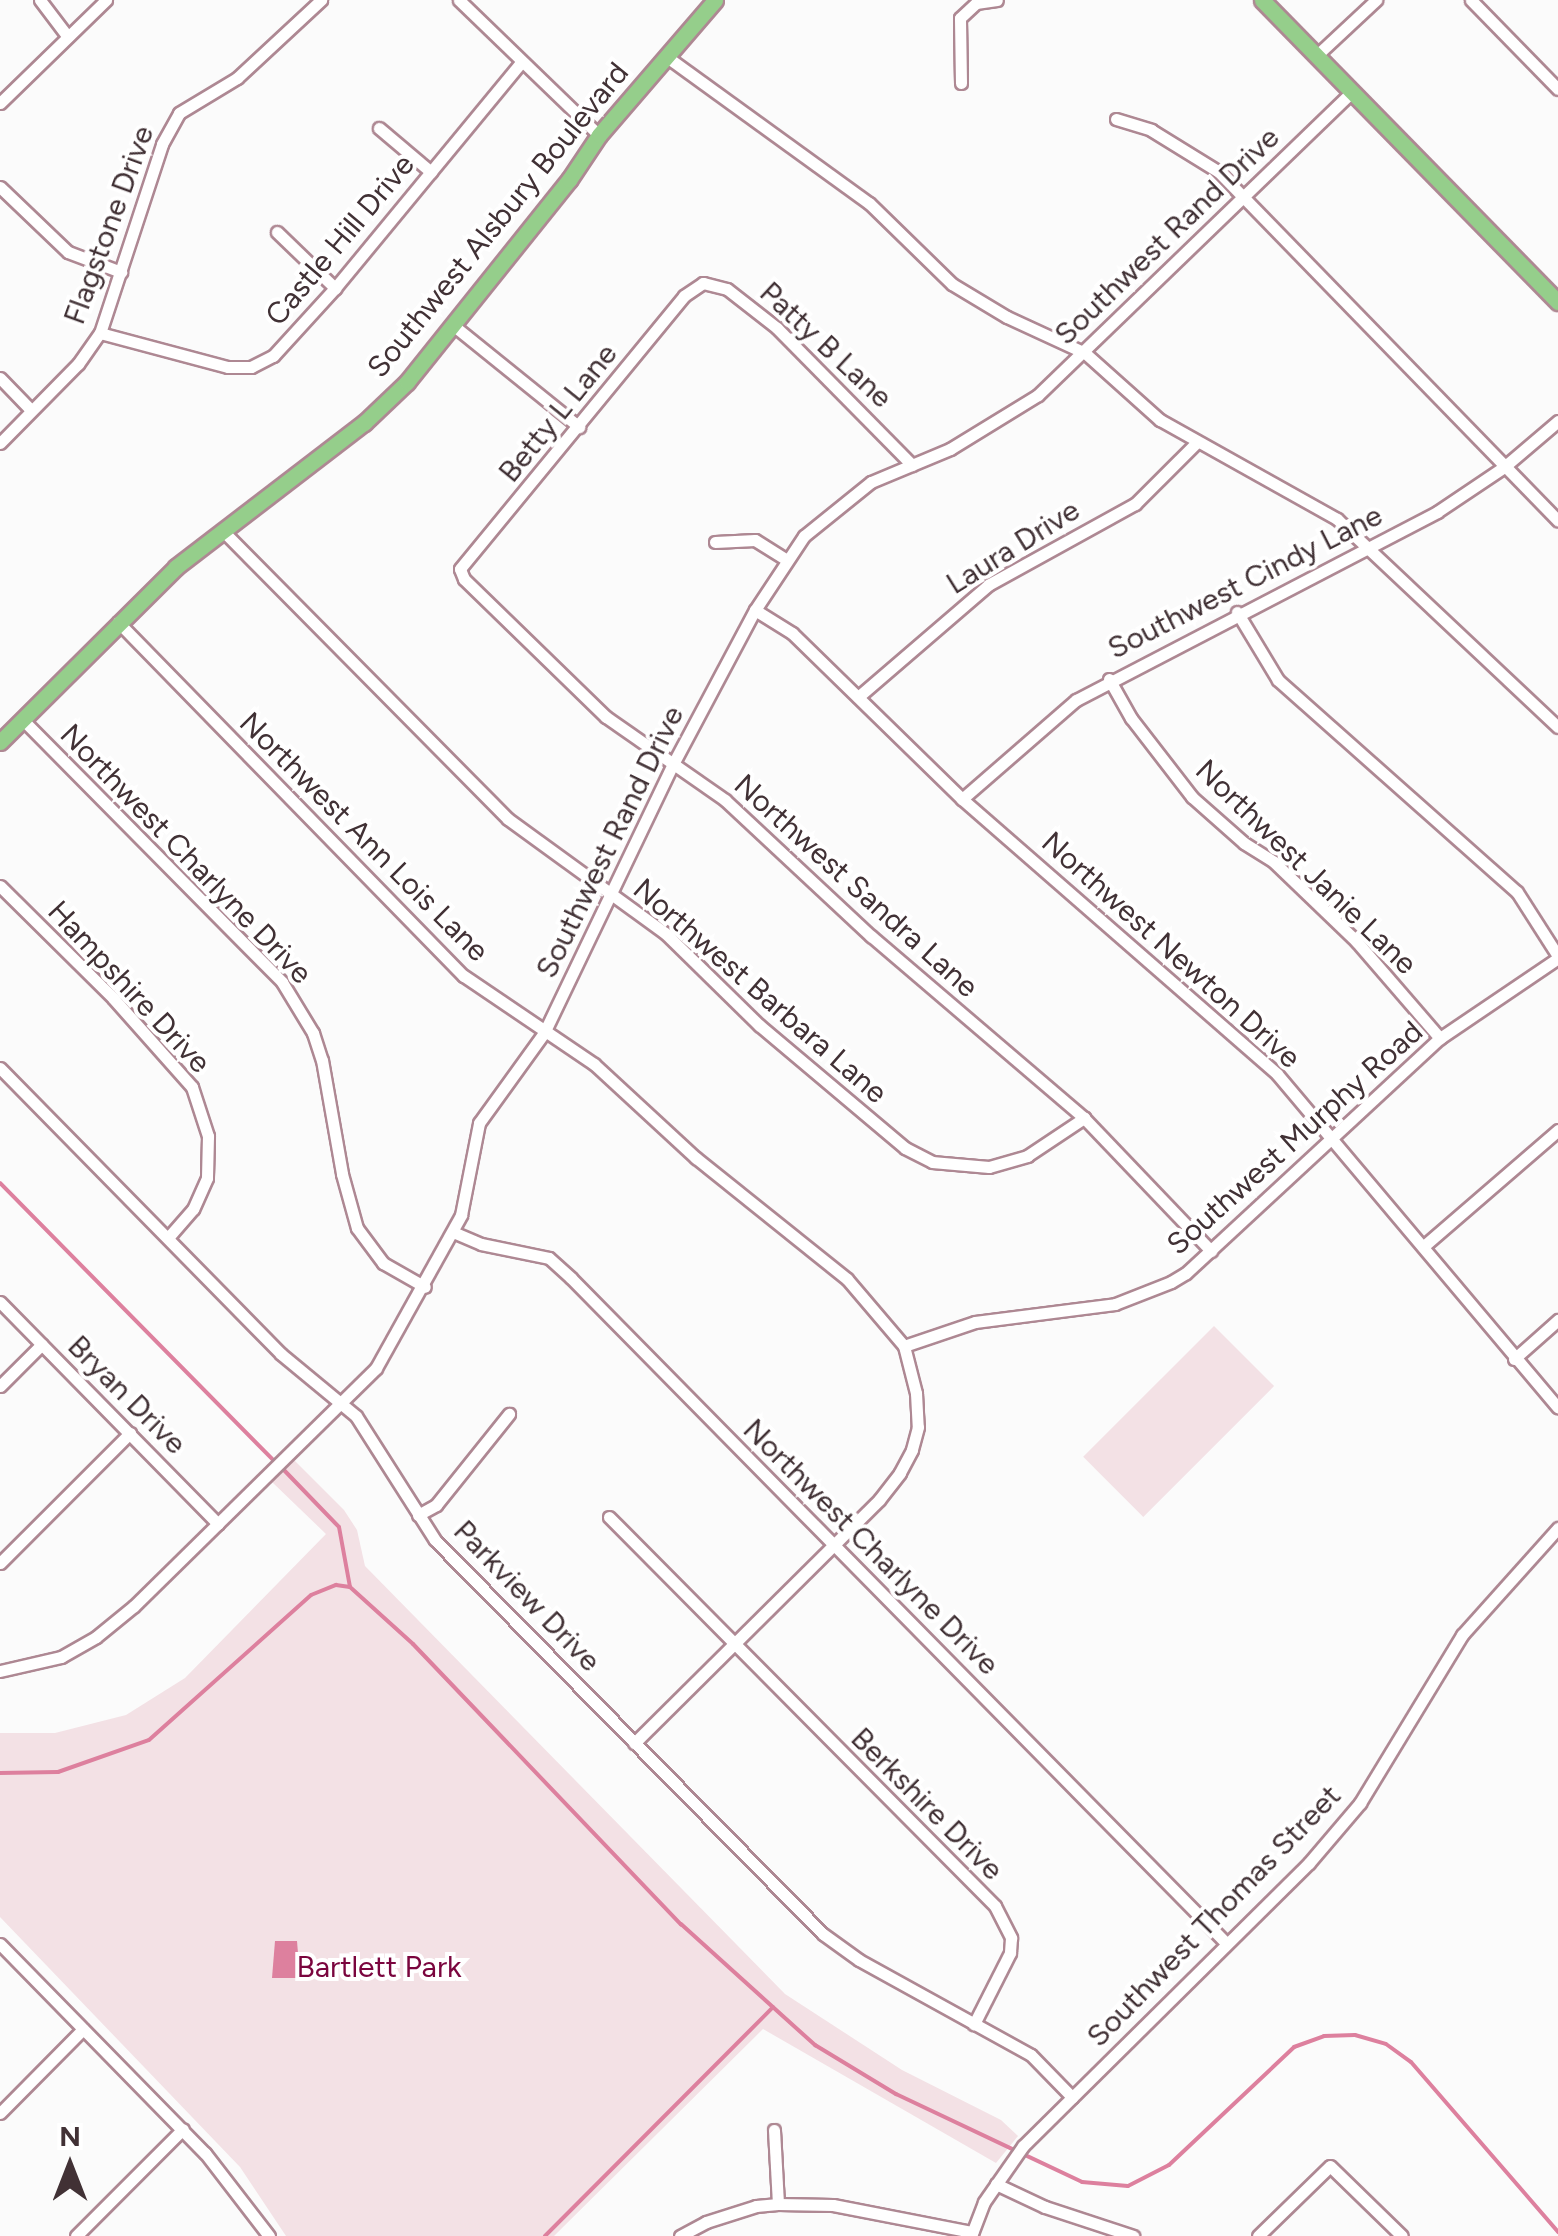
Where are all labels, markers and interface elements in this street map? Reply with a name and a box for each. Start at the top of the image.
street label: Southwest Alsbury Boulevard [360,55,636,385]
street label: Southwest Rand Drive [1047,120,1287,352]
street label: Flagstone Drive [56,121,162,329]
street label: Castle Hill Drive [258,147,422,333]
street label: Patty B Lane [752,275,900,415]
street label: Betty L Lane [491,337,625,489]
street label: Laura Drive [940,492,1086,602]
street label: Southwest Cindy Lane [1102,497,1388,667]
street label: Southwest Rand Drive [529,700,691,984]
street label: Northwest Ann Lois Lane [232,705,496,969]
street label: Northwest Charlyne Drive [53,717,319,991]
street label: Northwest Janie Lane [1188,752,1424,982]
street label: Northwest Sandra Lane [727,767,985,1005]
street label: Northwest Newton Drive [1034,824,1308,1076]
street label: Northwest Barbara Lane [626,871,894,1111]
street label: Hampshire Drive [40,894,218,1080]
street label: Southwest Murphy Road [1160,1014,1430,1262]
street label: Bryan Drive [60,1328,194,1462]
street label: Northwest Charlyne Drive [736,1412,1006,1682]
street label: Parkview Drive [446,1513,608,1679]
street label: Berkshire Drive [843,1720,1011,1888]
street label: Southwest Thomas Street [1080,1778,1348,2054]
park label: Bartlett Park [296,1949,462,1985]
north arrow [20,2116,120,2216]
text: N [59,2119,81,2153]

